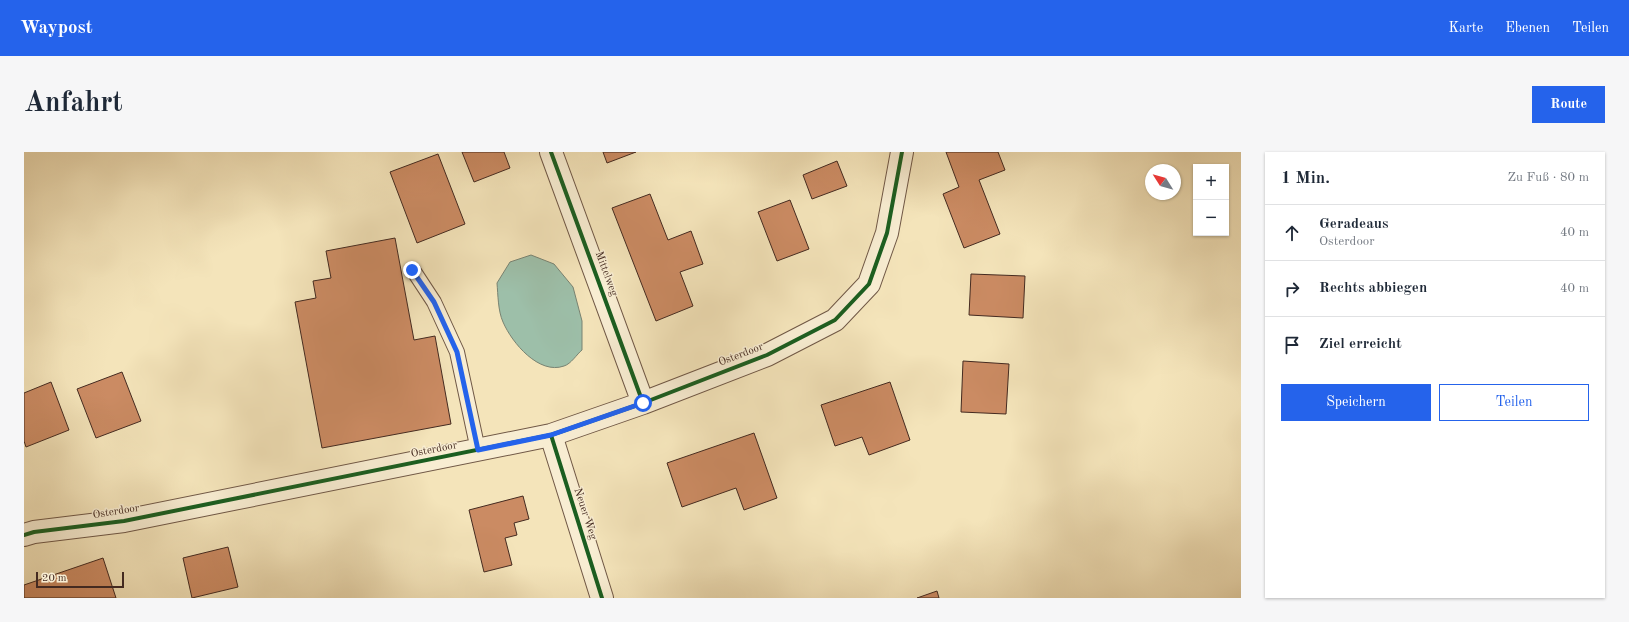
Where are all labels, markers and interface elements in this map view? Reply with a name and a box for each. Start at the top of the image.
text: Waypost [20,19,93,38]
text: Karte [1449,21,1483,35]
text: Ebenen [1505,21,1550,35]
text: Teilen [1572,21,1609,35]
button: Route [1532,86,1605,123]
text: Anfahrt [24,90,123,118]
north arrow [1145,164,1181,200]
map controls [1193,164,1229,236]
button: + [1193,164,1229,200]
text: 1 Min. [1281,170,1330,187]
text: Zu Fuß · 80 m [1507,171,1589,184]
button: − [1193,200,1229,236]
text: Geradeaus [1319,217,1388,232]
icon: ahead [1281,222,1303,244]
text: 40 m [1560,226,1589,239]
text: Osterdoor [1319,235,1375,248]
street label: Mittelweg [593,250,619,298]
route end [403,261,421,279]
icon: right [1281,278,1303,300]
text: Rechts abbiegen [1319,281,1427,296]
text: 40 m [1560,282,1589,295]
icon: arrive [1281,334,1303,356]
text: Ziel erreicht [1319,337,1402,352]
street label: Osterdoor [717,341,765,369]
button: Speichern [1281,384,1431,421]
button: Teilen [1439,384,1589,421]
route start [634,394,652,412]
street label: Osterdoor [410,440,459,460]
street label: Neuer Weg [571,487,599,541]
street label: Osterdoor [92,503,141,521]
scale bar [36,570,124,589]
text: 20 m [42,573,67,584]

